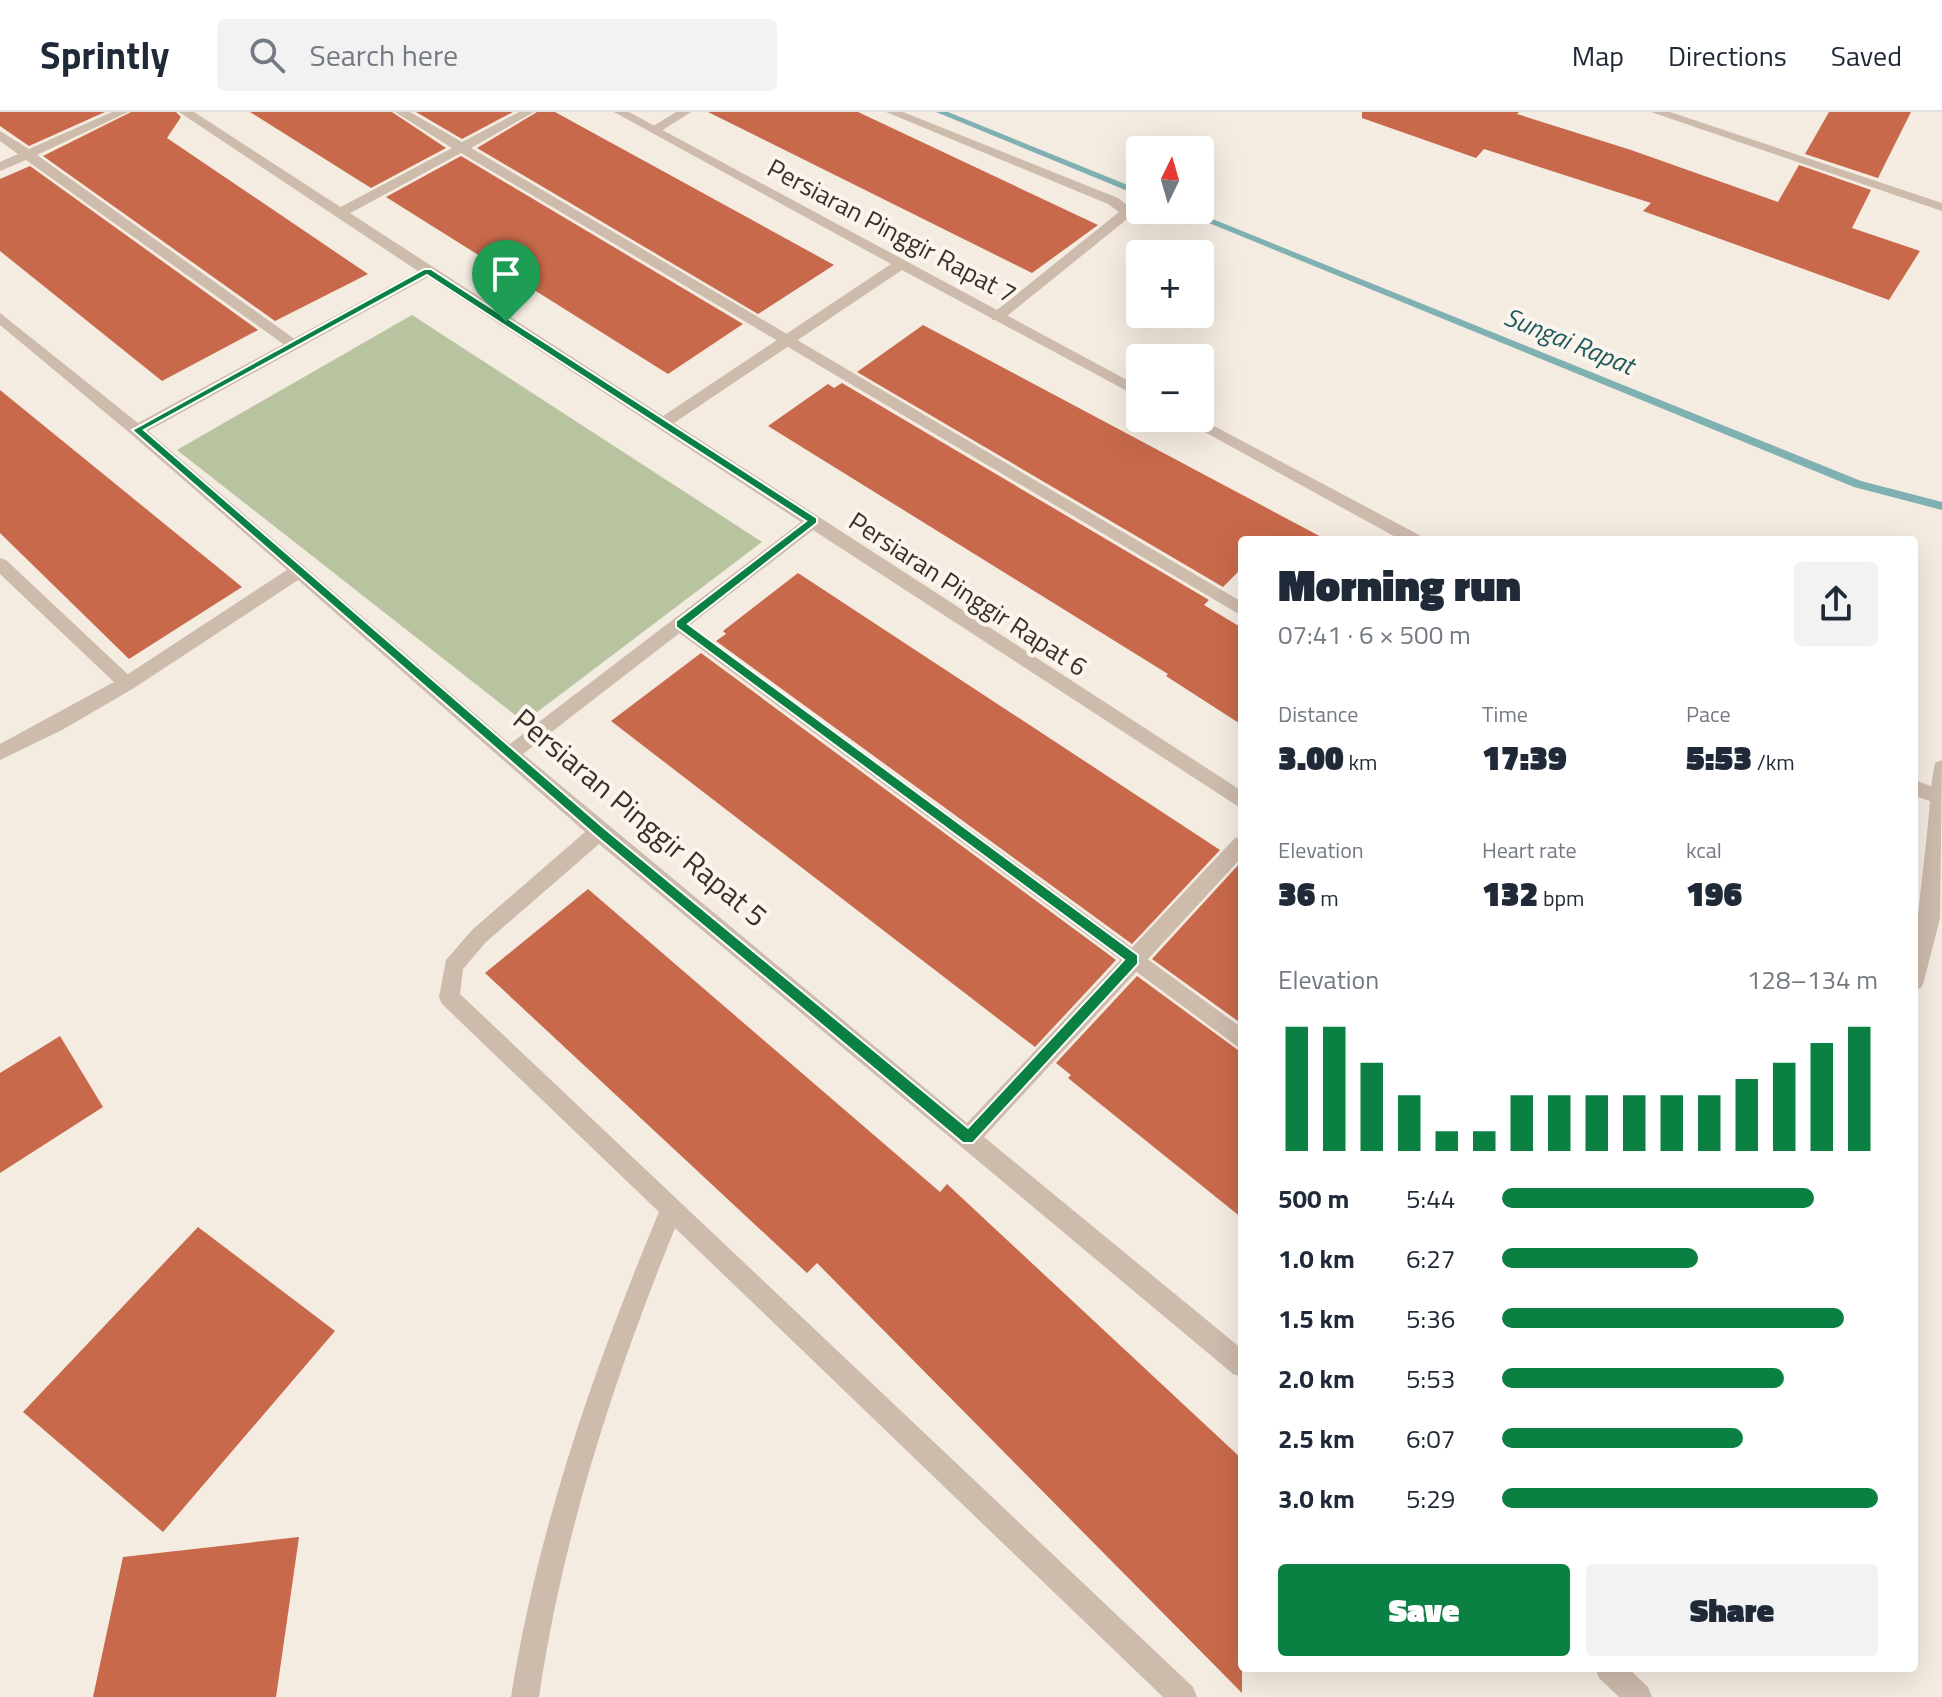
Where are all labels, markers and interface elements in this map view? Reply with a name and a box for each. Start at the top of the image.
search box [217,19,777,91]
text: Sprintly [40,26,169,84]
text: Search here [309,32,458,78]
icon: search [245,33,289,77]
text: Map [1572,34,1624,77]
text: Directions [1668,34,1787,77]
text: Saved [1831,34,1902,77]
north arrow [1126,136,1214,224]
map controls [1126,136,1214,432]
street label: Persiaran Pinggir Rapat 7 [761,148,1024,313]
pin [472,240,540,322]
button: + [1126,240,1214,328]
icon: arrive [484,252,528,296]
water label: Sungai Rapat [1498,297,1642,385]
button: − [1126,344,1214,432]
street label: Persiaran Pinggir Rapat 6 [841,502,1095,685]
text: Morning run [1278,551,1521,618]
button: share [1794,562,1878,646]
text: 07:41 · 6 × 500 m [1278,615,1471,654]
street label: Persiaran Pinggir Rapat 5 [503,697,778,938]
text: Distance [1278,697,1358,731]
text: Time [1482,697,1528,731]
text: Pace [1686,697,1731,731]
text: 3.00 [1278,731,1344,783]
text: 17:39 [1482,731,1567,783]
text: 5:53 [1686,731,1752,783]
text: km [1344,745,1377,779]
text: /km [1752,745,1795,779]
text: Elevation [1278,833,1364,867]
text: Heart rate [1482,833,1577,867]
text: kcal [1686,833,1722,867]
text: 36 [1278,867,1315,919]
text: 132 [1482,867,1538,919]
text: 196 [1686,867,1742,919]
text: m [1315,881,1339,915]
text: bpm [1538,881,1585,915]
text: Elevation [1278,960,1379,999]
text: 128–134 m [1747,960,1878,999]
text: 500 m [1278,1179,1349,1218]
text: 5:44 [1406,1179,1455,1218]
text: 1.0 km [1278,1239,1355,1278]
text: 6:27 [1406,1239,1455,1278]
text: 1.5 km [1278,1299,1355,1338]
text: 5:36 [1406,1299,1455,1338]
text: 2.0 km [1278,1359,1355,1398]
text: 5:53 [1406,1359,1455,1398]
text: 2.5 km [1278,1419,1355,1458]
text: 6:07 [1406,1419,1455,1458]
text: 3.0 km [1278,1479,1355,1518]
text: 5:29 [1406,1479,1455,1518]
button: Save [1278,1564,1570,1656]
button: Share [1586,1564,1878,1656]

